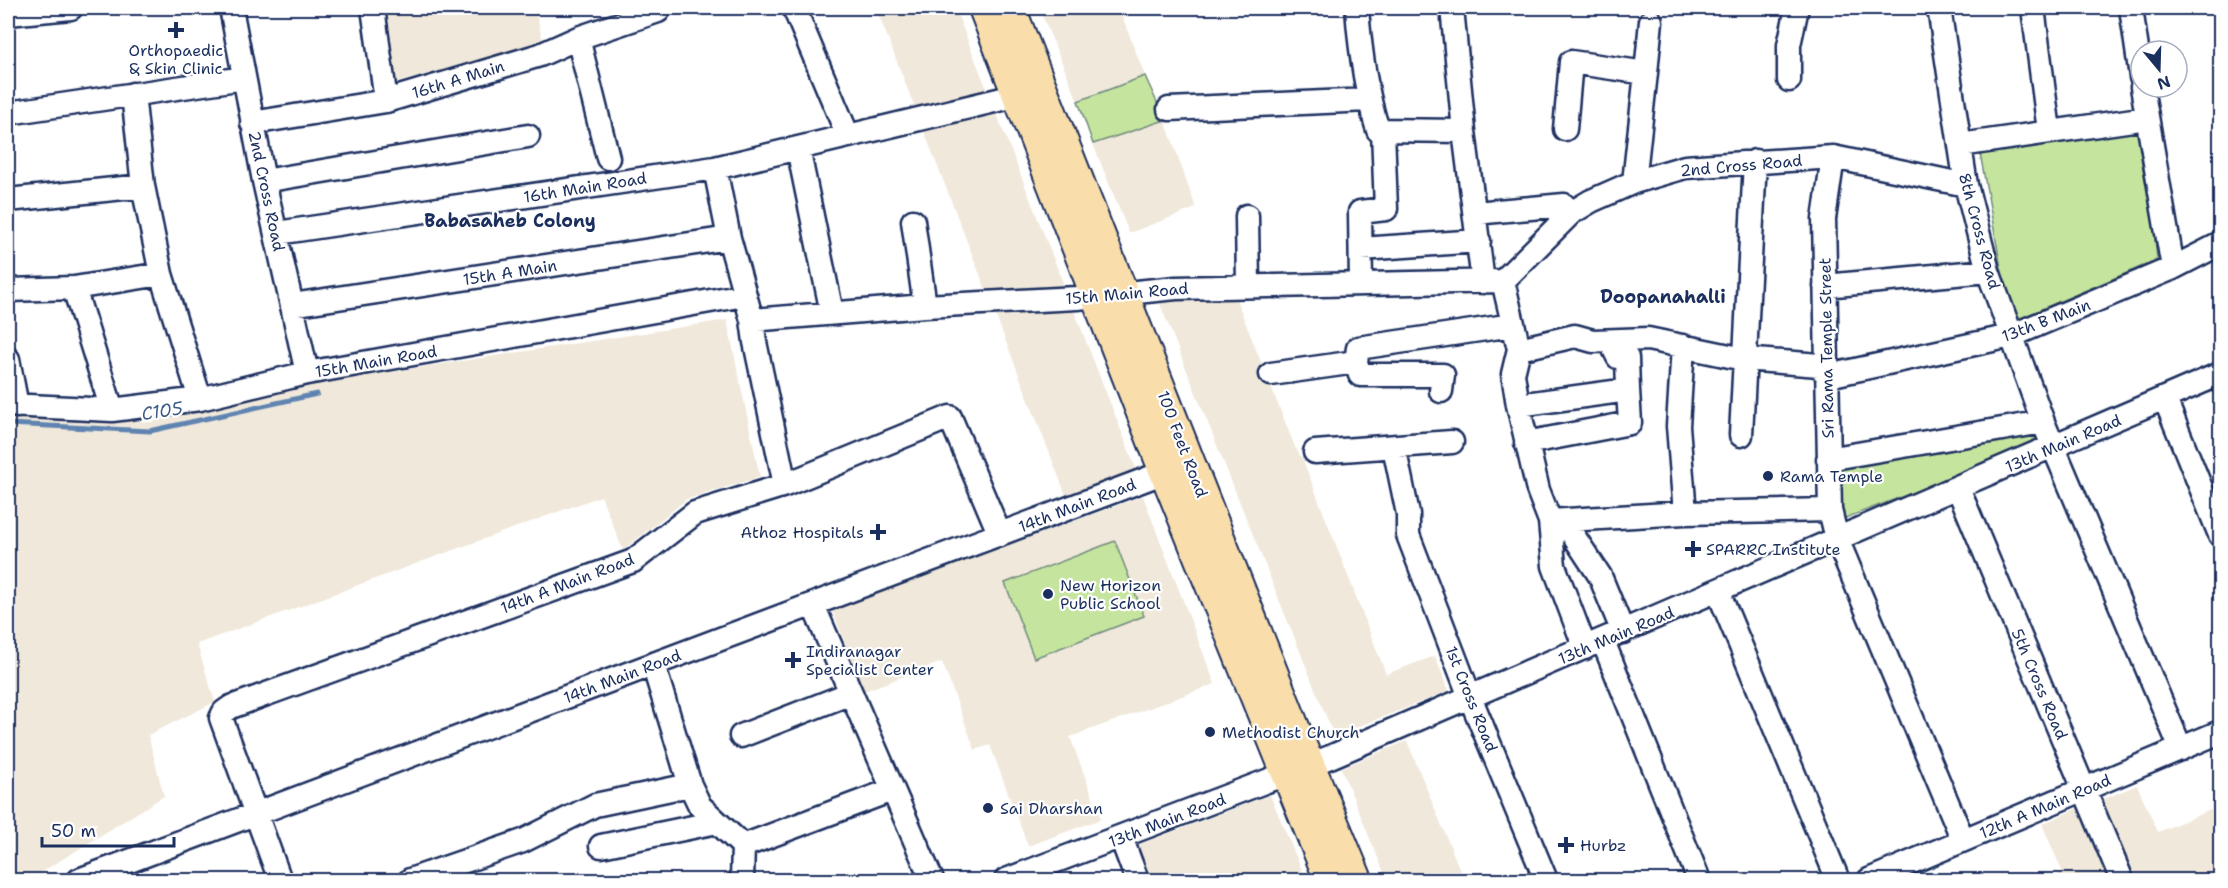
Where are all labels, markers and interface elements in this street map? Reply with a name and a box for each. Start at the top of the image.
marker: Orthopaedic & Skin Clinic [167,21,185,39]
north arrow [2129,39,2189,99]
place label: Orthopaedic & Skin Clinic [129,40,223,79]
street label: 16th A Main [409,55,507,103]
text: N [2154,71,2173,95]
street label: 2nd Cross Road [243,129,290,253]
street label: 2nd Cross Road [1679,150,1803,181]
street label: 16th Main Road [522,167,648,208]
street label: 8th Cross Road [1954,171,2005,292]
district label: Babasaheb Colony [424,209,596,233]
street label: 15th A Main [462,255,559,290]
street label: Sri Rama Temple Street [1814,257,1839,439]
street label: 15th Main Road [1065,278,1189,309]
district label: Doopanahalli [1600,285,1726,309]
street label: 13th B Main [1999,294,2094,347]
street label: 15th Main Road [314,340,439,383]
street label: 100 Feet Road [1153,388,1213,501]
water label: C105 [140,396,185,426]
street label: 13th Main Road [2002,410,2124,477]
place label: Rama Temple [1780,466,1883,487]
marker: Rama Temple [1761,469,1775,483]
street label: 14th Main Road [1015,473,1139,538]
place label: Athoz Hospitals [740,522,864,543]
marker: Athoz Hospitals [869,523,887,541]
place label: SPARRC Institute [1706,539,1841,560]
marker: SPARRC Institute [1684,540,1702,558]
street label: 14th A Main Road [497,548,637,619]
place label: New Horizon Public School [1060,575,1161,614]
marker: New Horizon Public School [1041,587,1055,601]
street label: 13th Main Road [1555,602,1677,669]
street label: 5th Cross Road [2007,626,2072,743]
place label: Indiranagar Specialist Center [806,641,934,680]
street label: 1st Cross Road [1441,643,1502,755]
street label: 14th Main Road [560,644,684,709]
marker: Indiranagar Specialist Center [784,651,802,669]
place label: Methodist Church [1222,722,1360,743]
marker: Methodist Church [1203,725,1217,739]
street label: 12th A Main Road [1976,769,2114,844]
street label: 13th Main Road [1106,788,1229,852]
place label: Sai Dharshan [1000,798,1103,819]
marker: Sai Dharshan [981,801,995,815]
scale bar [42,810,174,848]
text: 50 m [51,819,96,843]
place label: Hurbz [1580,835,1627,856]
marker: Hurbz [1557,836,1575,854]

